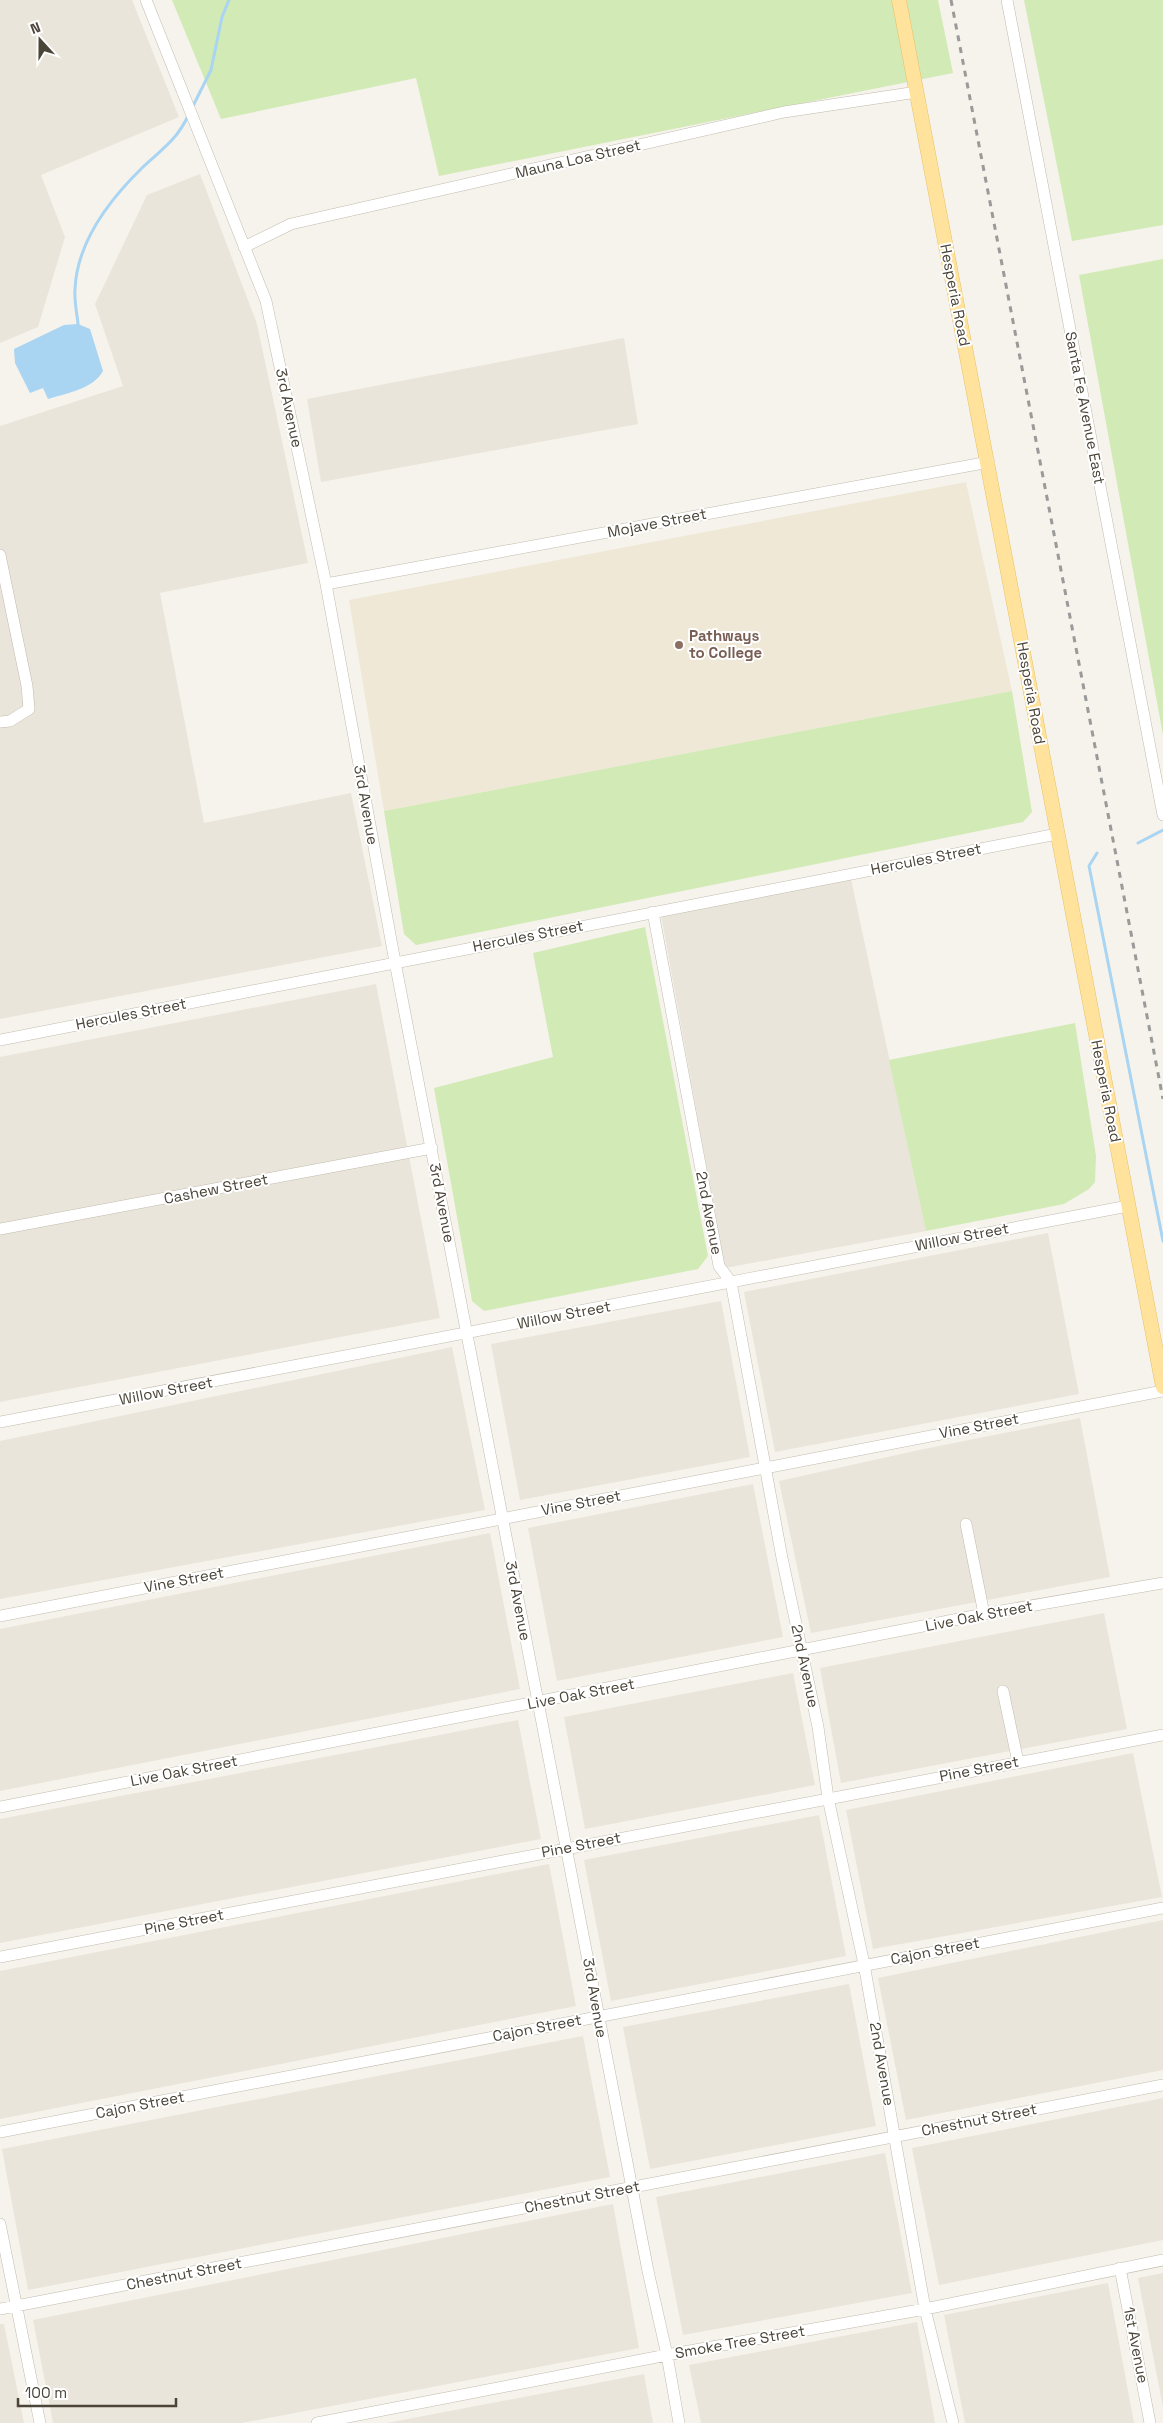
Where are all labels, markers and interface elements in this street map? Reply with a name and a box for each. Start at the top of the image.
north arrow [15,15,65,65]
text: N [28,18,43,38]
street label: Mauna Loa Street [513,135,642,182]
street label: Hesperia Road [936,242,975,348]
street label: Santa Fe Avenue East [1061,330,1110,486]
street label: 3rd Avenue [272,366,307,449]
street label: Mojave Street [606,504,708,541]
place label: Pathways to College [689,626,763,662]
marker: Pathways to College [673,639,685,651]
street label: Hesperia Road [1013,640,1050,746]
street label: 3rd Avenue [350,764,383,846]
street label: Hercules Street [869,838,983,879]
street label: Hercules Street [471,915,585,956]
street label: Hercules Street [74,993,188,1034]
street label: Hesperia Road [1087,1038,1126,1144]
street label: 3rd Avenue [425,1161,460,1244]
street label: Cashew Street [162,1169,270,1208]
street label: 2nd Avenue [692,1170,727,1256]
street label: Willow Street [913,1218,1010,1255]
street label: Willow Street [515,1296,612,1333]
street label: Willow Street [117,1372,214,1409]
street label: Vine Street [937,1408,1020,1443]
street label: Vine Street [539,1485,622,1520]
street label: 3rd Avenue [501,1559,536,1642]
street label: Vine Street [142,1562,225,1597]
street label: Live Oak Street [924,1596,1034,1635]
street label: 2nd Avenue [787,1623,824,1709]
street label: Live Oak Street [526,1674,636,1713]
street label: Live Oak Street [129,1751,239,1790]
street label: Pine Street [938,1751,1020,1786]
street label: Pine Street [540,1827,622,1862]
street label: Pine Street [143,1904,225,1939]
street label: Cajon Street [889,1933,981,1968]
street label: 3rd Avenue [579,1957,612,2039]
street label: Cajon Street [491,2010,583,2045]
street label: 2nd Avenue [866,2021,899,2107]
street label: Cajon Street [94,2087,186,2122]
street label: Chestnut Street [920,2099,1038,2140]
street label: Chestnut Street [523,2176,641,2217]
street label: Chestnut Street [125,2253,243,2294]
street label: 1st Avenue [1120,2305,1153,2385]
street label: Smoke Tree Street [673,2321,807,2362]
scale bar [18,2376,175,2408]
text: 100 m [25,2383,67,2402]

